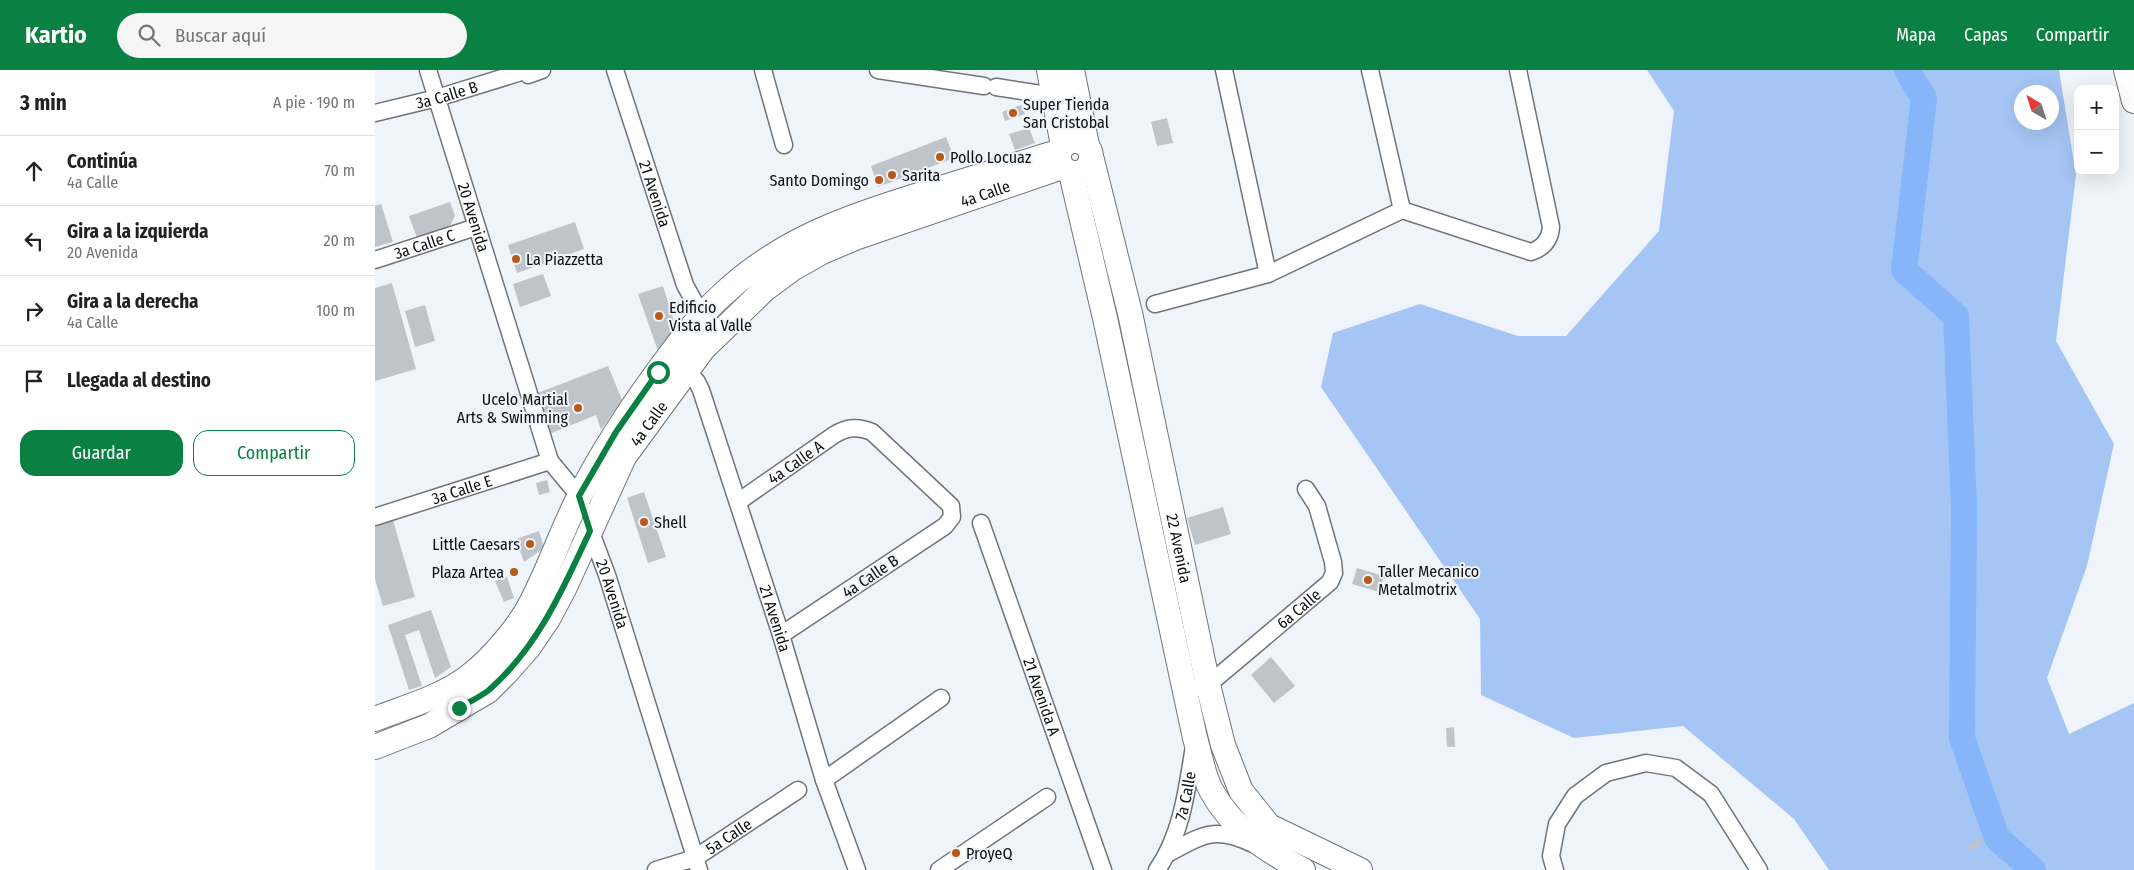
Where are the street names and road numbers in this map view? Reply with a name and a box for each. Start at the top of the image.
street label: 3a Calle B [414,77,480,113]
street label: 21 Avenida [635,158,675,230]
street label: 4a Calle [958,177,1013,211]
street label: 20 Avenida [454,180,493,254]
street label: 3a Calle C [392,226,457,263]
street label: 4a Calle [626,397,672,450]
street label: 4a Calle A [764,436,828,488]
street label: 3a Calle E [429,471,494,508]
street label: 22 Avenida [1162,512,1195,585]
street label: 4a Calle B [839,551,902,602]
street label: 20 Avenida [592,557,632,631]
street label: 21 Avenida [755,583,794,654]
street label: 6a Calle [1273,585,1325,633]
street label: 21 Avenida A [1019,655,1064,739]
street label: 7a Calle [1171,770,1200,823]
street label: 5a Calle [702,814,755,858]

